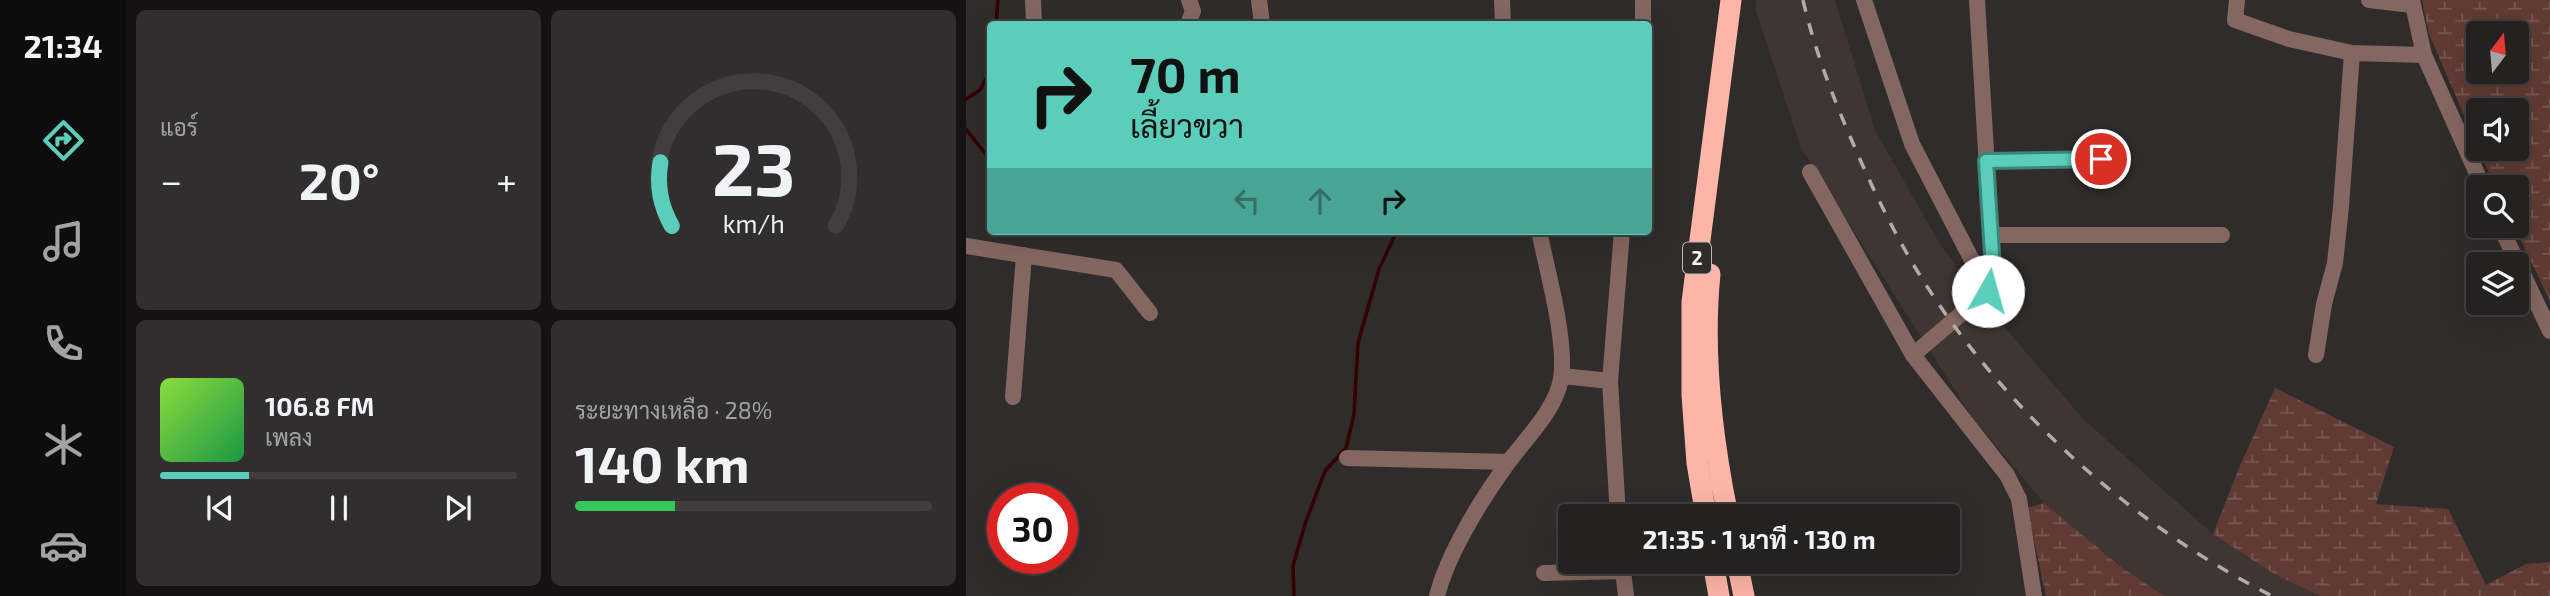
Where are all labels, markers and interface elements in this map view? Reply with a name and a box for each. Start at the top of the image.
north arrow [2466,21,2529,84]
map controls [2466,21,2529,315]
text: 21:34 [23,26,103,64]
text: 70 m [1130,44,1241,103]
icon: right [1015,49,1106,140]
button: sound [2466,98,2529,161]
text: เลี้ยวขวา [1130,106,1244,144]
text: แอร์ [160,113,198,141]
icon: directions [39,116,88,165]
text: 23 [712,123,795,211]
pin [2071,129,2131,189]
icon: arrive [2082,140,2120,178]
text: 20° [299,148,380,210]
text: − [160,157,182,203]
text: + [496,157,517,203]
button: search [2466,175,2529,238]
icon: left [1228,182,1266,220]
icon: ahead [1301,182,1339,220]
icon: right [1374,182,1412,220]
text: km/h [722,208,785,238]
icon: music [39,217,88,266]
road number: 2 [1683,242,1711,274]
button: layers [2466,252,2529,315]
position arrow [1951,254,2025,328]
icon: phone [39,319,88,368]
text: 106.8 FM [265,390,374,421]
text: ระยะทางเหลือ · 28% [575,396,772,424]
icon: climate [39,420,88,469]
text: เพลง [265,423,312,451]
text: 140 km [575,431,750,493]
speed limit sign: 30 [987,483,1078,574]
icon: previous [201,489,239,527]
icon: pause [320,489,358,527]
icon: next [439,489,477,527]
icon: car [39,521,88,570]
text: 21:35 · 1 นาที · 130 m [1642,523,1876,554]

